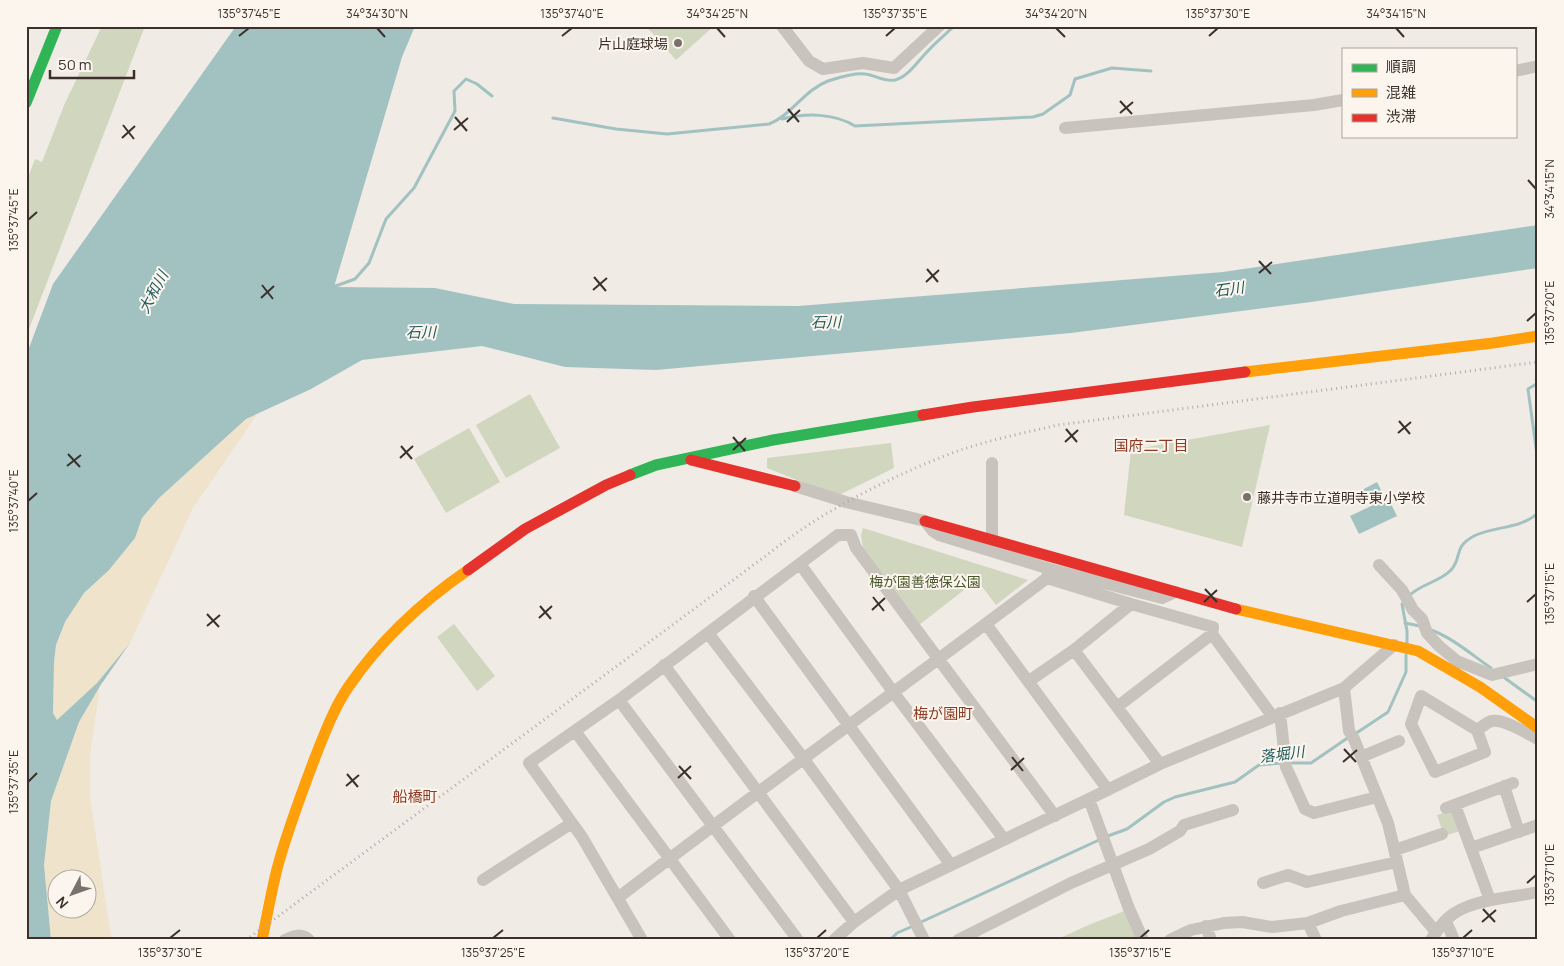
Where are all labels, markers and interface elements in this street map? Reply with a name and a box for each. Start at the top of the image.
text: 135°37'45"E [218,5,281,22]
text: 34°34'30"N [346,5,408,22]
text: 135°37'40"E [540,5,604,22]
text: 34°34'25"N [686,5,748,22]
text: 135°37'35"E [863,5,927,22]
text: 34°34'20"N [1025,5,1087,22]
text: 135°37'30"E [1186,5,1250,22]
text: 34°34'15"N [1366,5,1426,22]
place label: 片山庭球場 [598,34,668,53]
marker: 片山庭球場 [672,37,684,49]
scale bar [50,48,134,80]
legend [1342,48,1516,138]
text: 50 m [58,54,92,75]
text: 順調 [1386,56,1416,77]
text: 混雑 [1386,82,1416,103]
text: 渋滞 [1386,106,1416,127]
text: 34°34'15"N [1541,159,1558,219]
text: 135°37'45"E [5,188,22,251]
water label: 大和川 [133,265,174,317]
water label: 石川 [1213,276,1247,301]
text: 135°37'20"E [1541,281,1558,345]
water label: 石川 [811,311,843,333]
water label: 石川 [406,321,438,343]
district label: 国府二丁目 [1113,435,1189,456]
text: 135°37'40"E [5,469,22,533]
place label: 藤井寺市立道明寺東小学校 [1257,488,1425,507]
marker: 藤井寺市立道明寺東小学校 [1241,491,1253,503]
text: 135°37'15"E [1541,563,1558,625]
park label: 梅が園善徳保公園 [869,572,981,591]
district label: 梅が園町 [913,703,973,724]
water label: 落堀川 [1258,741,1308,767]
text: 135°37'35"E [5,750,22,814]
district label: 船橋町 [392,786,438,807]
text: 135°37'10"E [1541,844,1558,906]
north arrow [48,868,98,918]
text: N [51,893,72,913]
text: 135°37'30"E [138,944,202,961]
text: 135°37'25"E [461,944,525,961]
text: 135°37'20"E [785,944,849,961]
text: 135°37'15"E [1109,944,1171,961]
text: 135°37'10"E [1432,944,1494,961]

